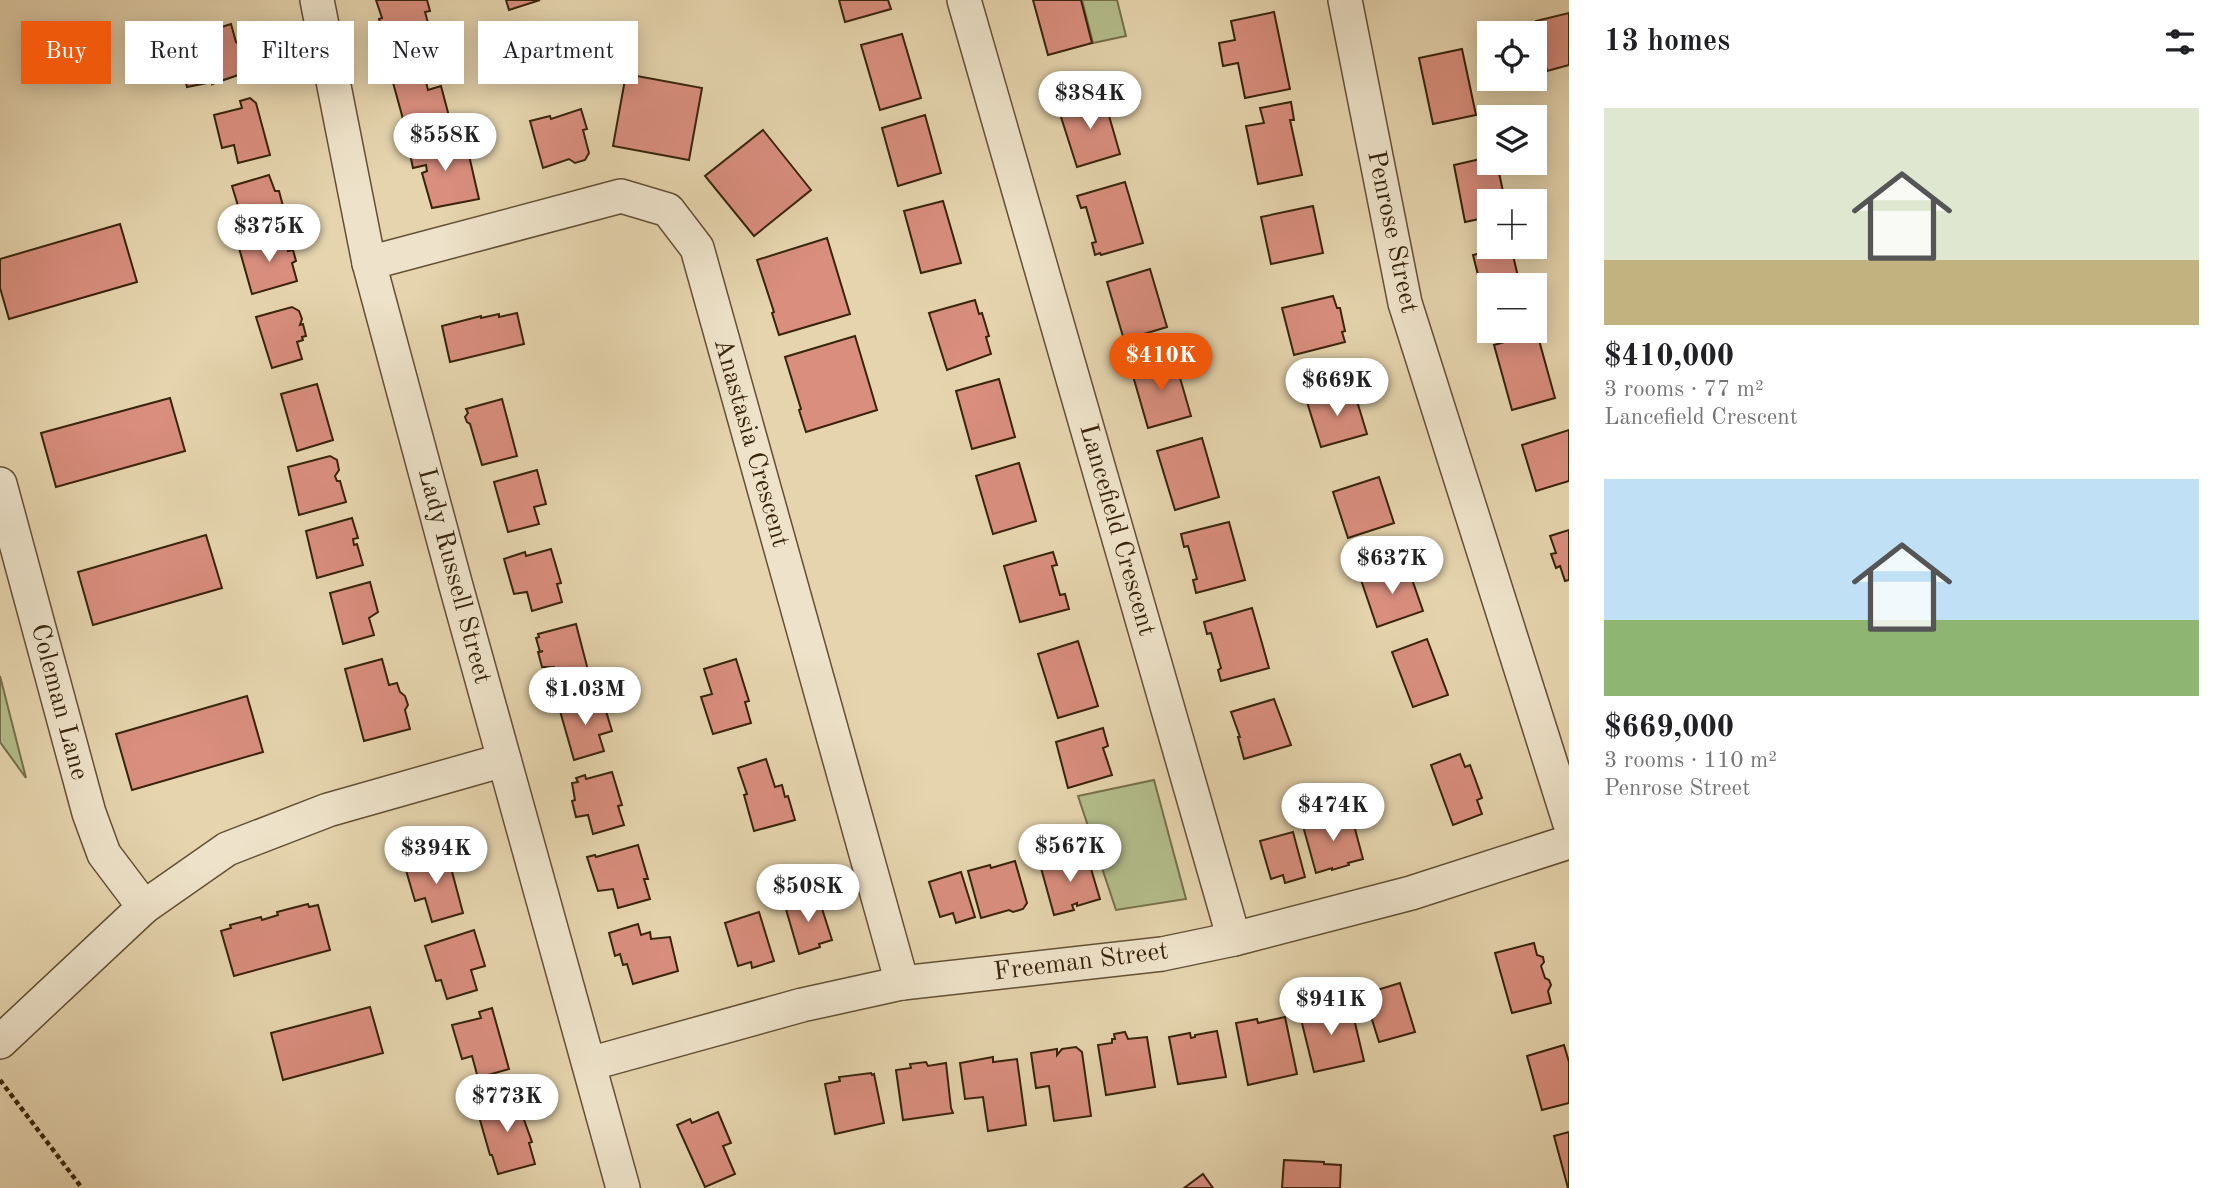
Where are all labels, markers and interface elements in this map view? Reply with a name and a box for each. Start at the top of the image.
chip: Buy [21,21,111,84]
chip: Rent [125,21,223,84]
chip: Filters [237,21,354,84]
chip: New [368,21,464,84]
chip: Apartment [478,21,638,84]
map controls [1477,21,1547,343]
button: locate [1477,21,1547,91]
icon: filters [2161,23,2199,61]
text: 13 homes [1604,27,1730,57]
pin: $384K [1041,72,1139,131]
text: $384K [1054,82,1126,105]
button: layers [1477,105,1547,175]
pin: $558K [396,114,494,173]
text: $558K [409,124,481,147]
street label: Penrose Street [1362,148,1422,316]
icon: home [1839,153,1965,279]
button: + [1477,189,1547,259]
pin: $375K [220,204,318,264]
text: $375K [233,215,305,238]
button: − [1477,273,1547,343]
pin: $410K [1112,334,1210,393]
street label: Anastasia Crescent [709,336,793,550]
text: $410,000 [1604,342,1734,372]
text: $410K [1125,344,1197,367]
pin: $669K [1288,358,1386,418]
text: $669K [1301,369,1373,392]
text: 3 rooms · 77 m² [1604,378,1764,401]
text: Lancefield Crescent [1604,406,1798,429]
street label: Lancefield Crescent [1074,421,1160,639]
street label: Lady Russell Street [413,465,495,687]
icon: home [1839,524,1965,650]
pin: $637K [1343,536,1441,596]
text: $637K [1356,547,1428,570]
street label: Coleman Lane [26,621,92,783]
pin: $1.03M [528,668,642,727]
text: $1.03M [545,678,625,701]
text: $669,000 [1604,713,1734,743]
text: 3 rooms · 110 m² [1604,749,1777,772]
text: Penrose Street [1604,777,1750,800]
pin: $474K [1284,784,1382,843]
text: $474K [1297,794,1369,817]
pin: $567K [1021,824,1119,884]
pin: $394K [387,826,485,886]
text: $567K [1034,835,1106,858]
text: $394K [400,837,472,860]
pin: $508K [759,864,857,924]
text: $508K [772,875,844,898]
street label: Freeman Street [992,938,1170,986]
pin: $941K [1282,978,1380,1037]
text: $941K [1295,988,1367,1011]
pin: $773K [458,1074,556,1134]
text: $773K [471,1085,543,1108]

